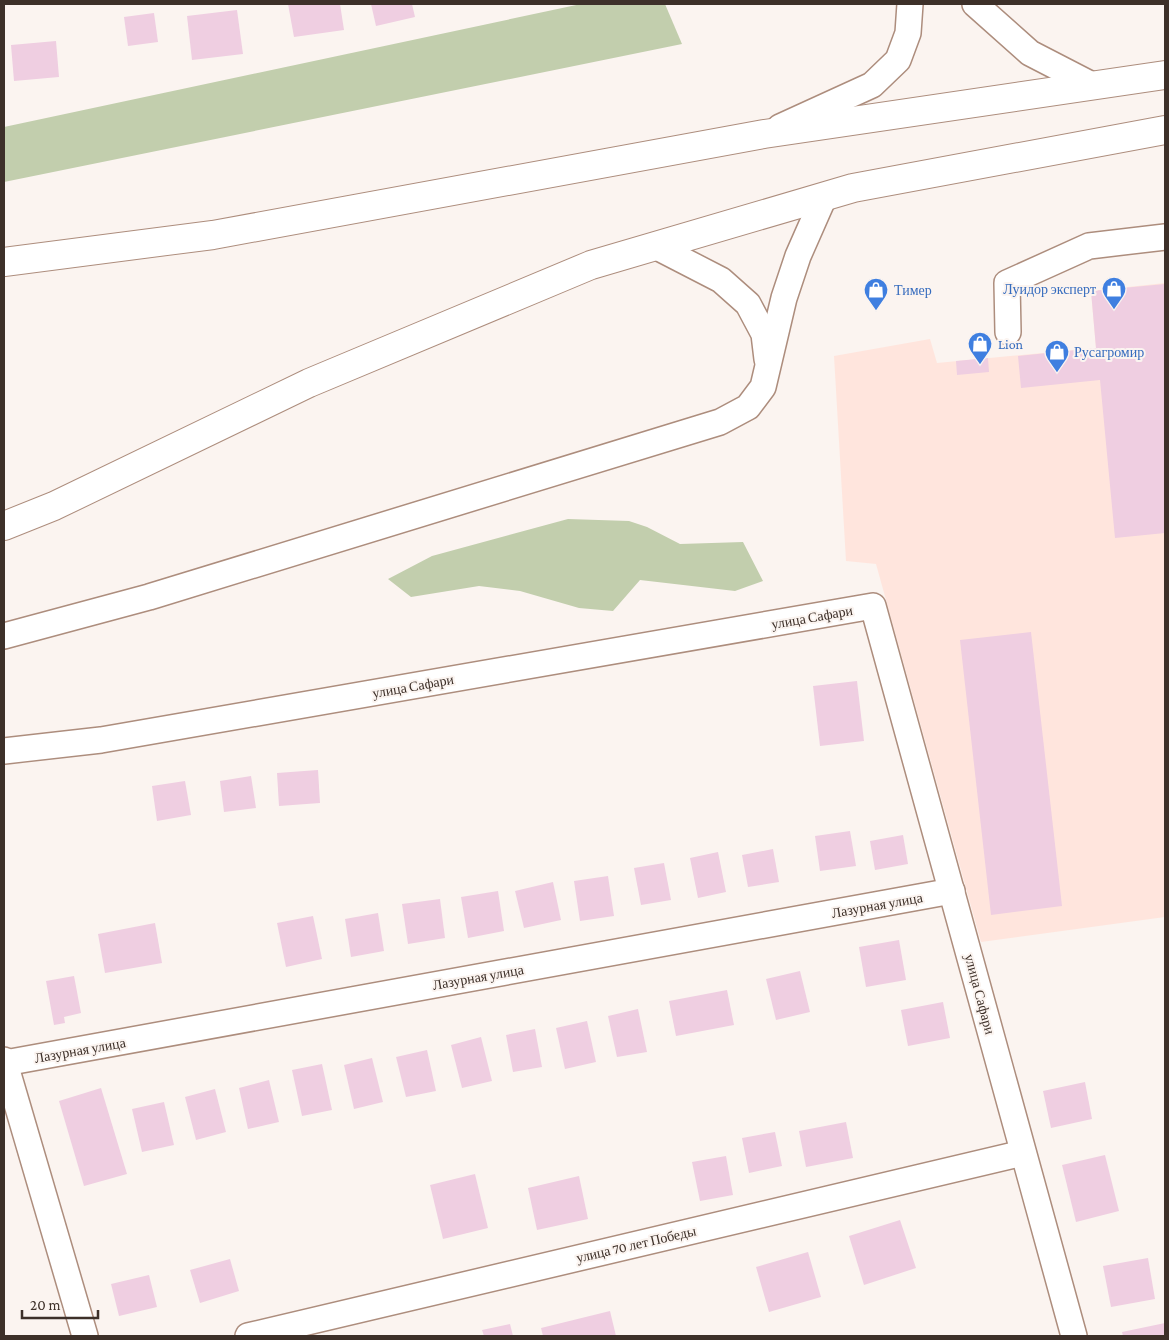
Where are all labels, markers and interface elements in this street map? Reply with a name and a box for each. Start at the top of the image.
shop icon: Луидор эксперт [1101,276,1127,310]
shop icon: Тимер [863,277,889,311]
place label: Луидор эксперт [1003,281,1096,297]
place label: Тимер [894,282,932,298]
shop icon: Lion [967,331,993,365]
place label: Lion [998,336,1024,352]
shop icon: Русагромир [1044,339,1070,373]
place label: Русагромир [1074,344,1144,360]
street label: улица Сафари [770,602,855,632]
street label: улица Сафари [371,671,456,701]
street label: Лазурная улица [830,889,925,921]
street label: улица Сафари [962,952,999,1036]
street label: Лазурная улица [431,961,526,993]
street label: Лазурная улица [33,1034,128,1066]
street label: улица 70 лет Победы [574,1222,698,1266]
scale bar [22,1288,99,1320]
text: 20 m [30,1297,61,1313]

